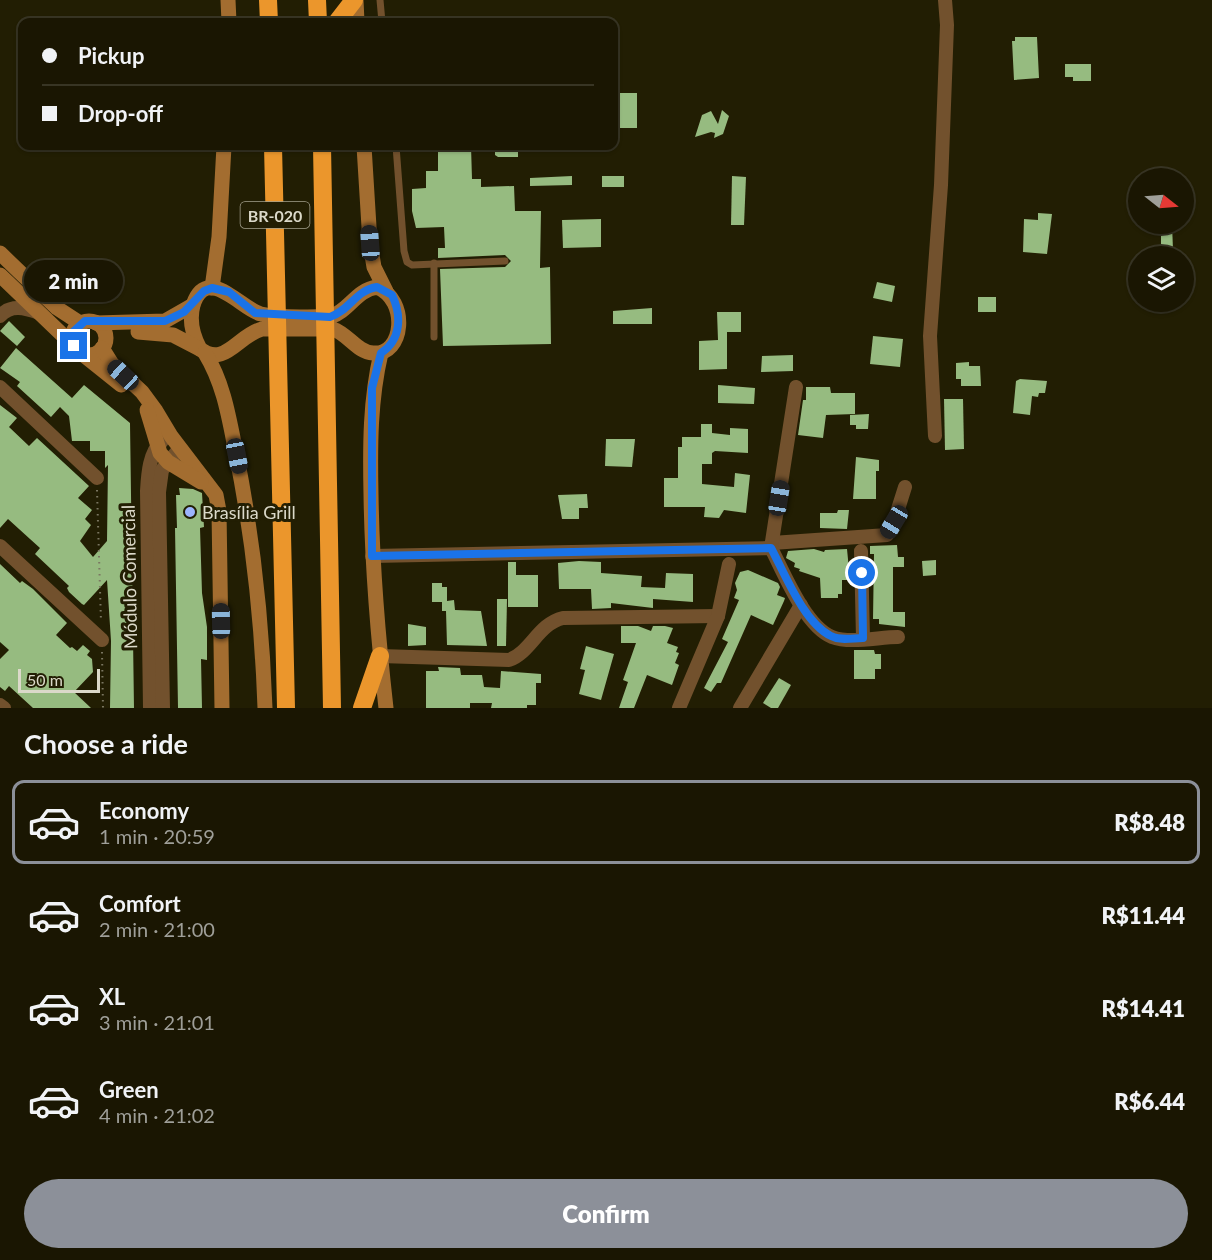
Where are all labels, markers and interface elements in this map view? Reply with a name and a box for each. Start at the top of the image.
text: Pickup [78,42,144,69]
text: Drop-off [78,100,163,127]
north arrow [1128,168,1194,234]
map controls [1128,168,1194,312]
road number: BR-020 [240,202,310,228]
car [360,224,380,262]
button: layers [1128,246,1194,312]
callout: 2 min [25,259,124,301]
text: 2 min [49,269,98,293]
route end [60,332,87,359]
car [104,356,142,394]
car [225,437,249,475]
car [767,479,791,517]
place label: Brasília Grill [202,501,296,523]
car [877,502,911,542]
street label: Módulo Comercial [117,505,141,649]
marker: Brasília Grill [183,505,197,519]
route start [848,559,875,586]
car [212,603,230,639]
scale bar [18,666,100,694]
text: 50 m [27,670,63,689]
text: Choose a ride [24,727,188,760]
icon: car [27,795,81,849]
text: Economy [99,797,189,824]
text: R$8.48 [1114,809,1185,836]
text: 1 min · 20:59 [99,824,215,848]
icon: car [27,888,81,942]
text: Comfort [99,890,181,917]
text: R$11.44 [1101,902,1185,929]
text: 2 min · 21:00 [99,917,215,941]
icon: car [27,981,81,1035]
text: XL [99,983,125,1010]
text: R$14.41 [1101,995,1185,1022]
text: 3 min · 21:01 [99,1010,215,1034]
icon: car [27,1074,81,1128]
text: Green [99,1076,159,1103]
text: R$6.44 [1114,1088,1185,1115]
text: 4 min · 21:02 [99,1103,215,1127]
button: Confirm [24,1179,1188,1248]

